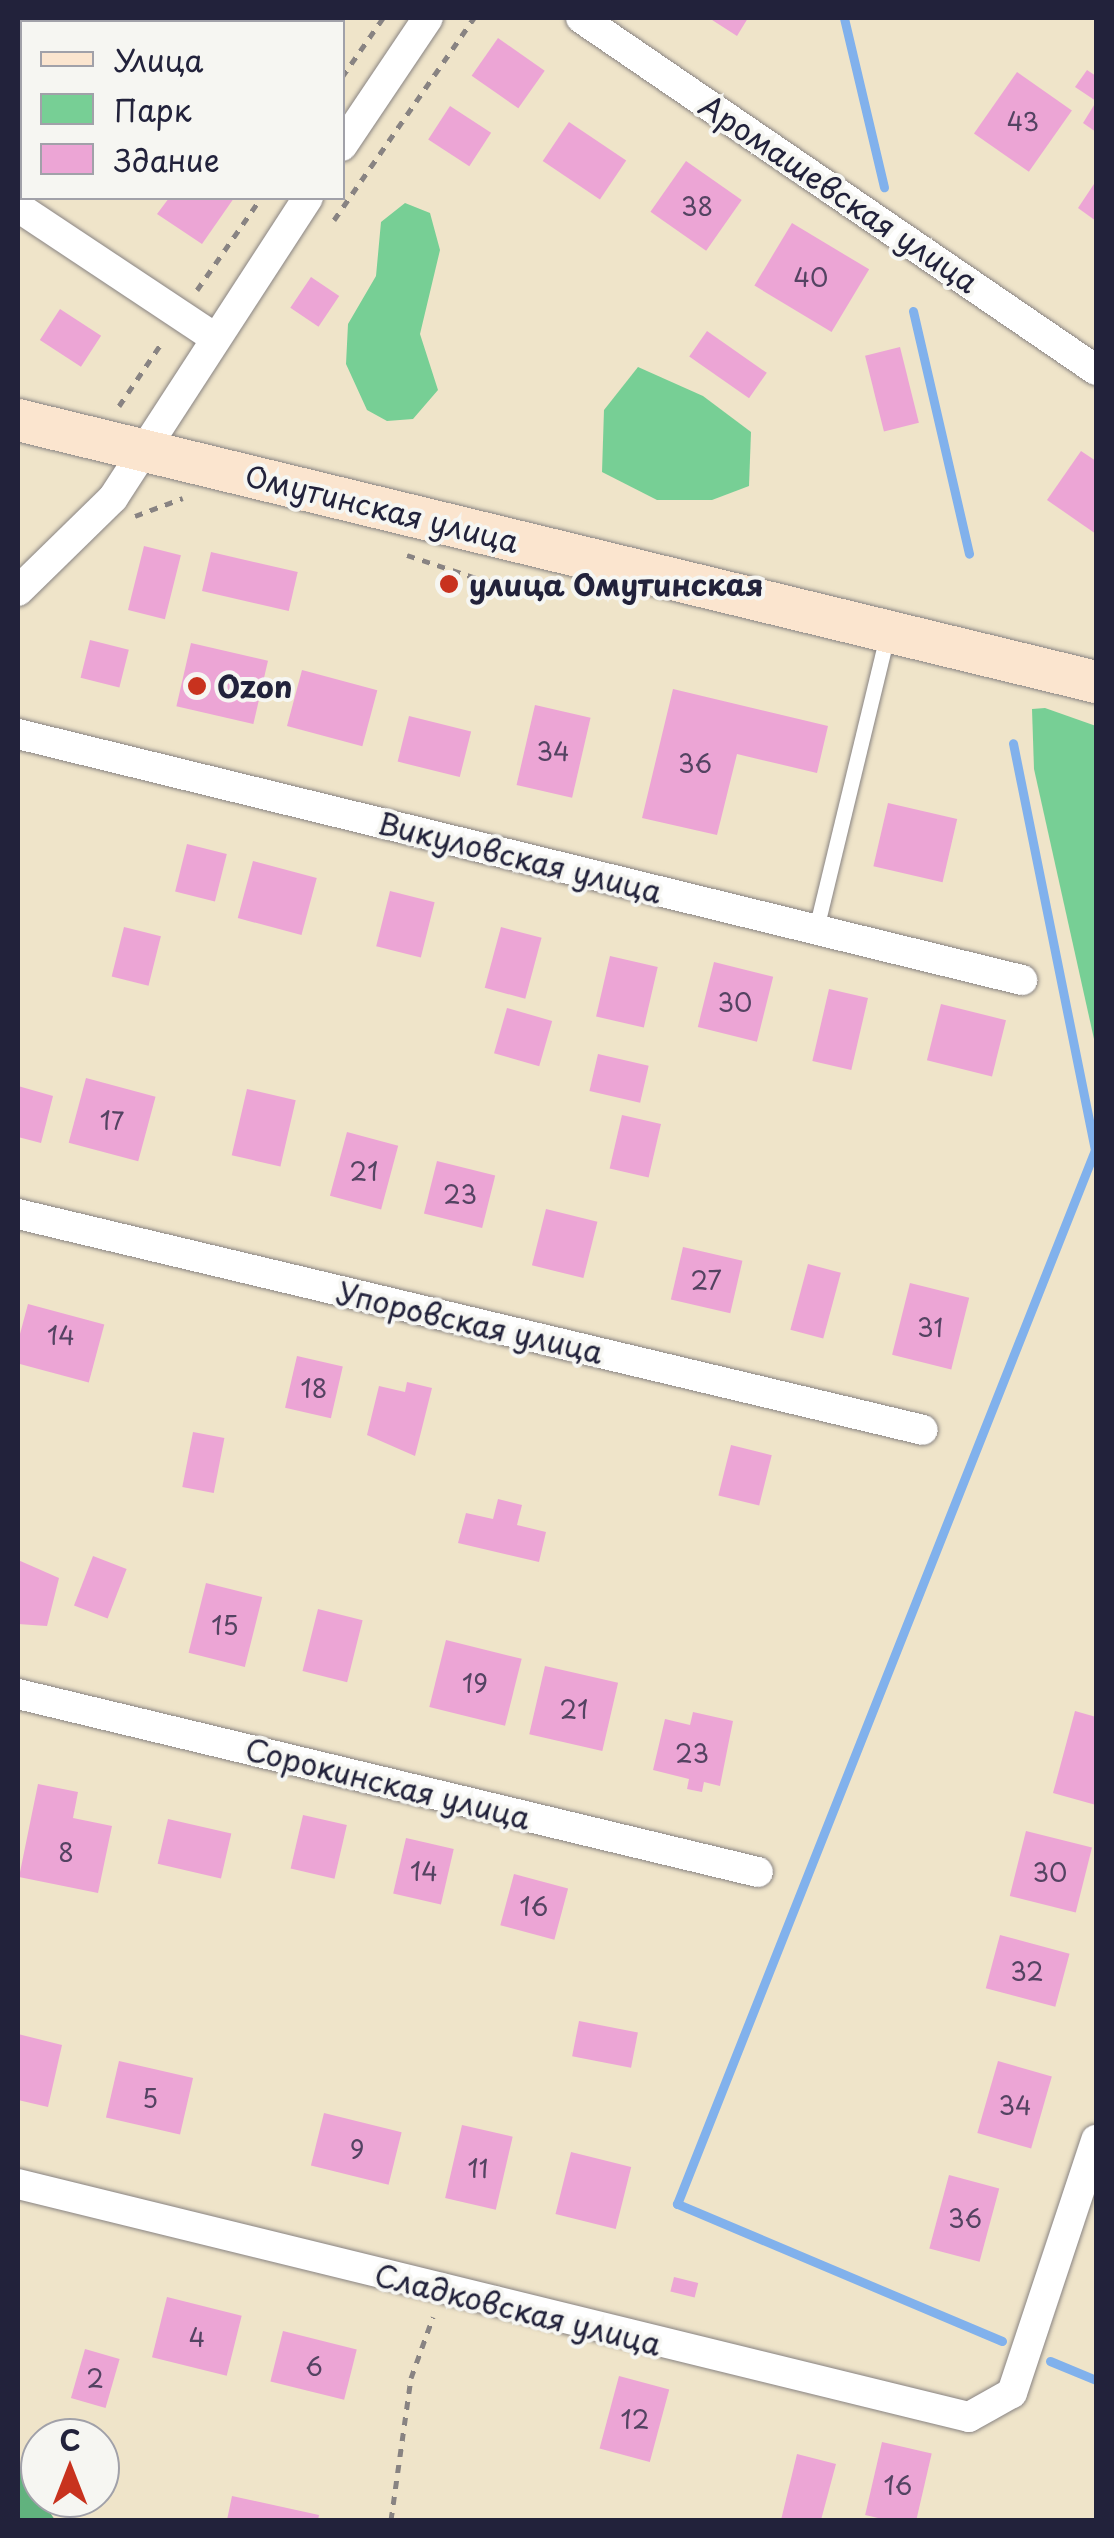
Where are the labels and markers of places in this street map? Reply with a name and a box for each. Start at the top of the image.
place label: улица Омутинская [469,566,764,602]
marker: улица Омутинская [438,573,460,595]
place label: Ozon [217,668,292,704]
marker: Ozon [186,675,208,697]

